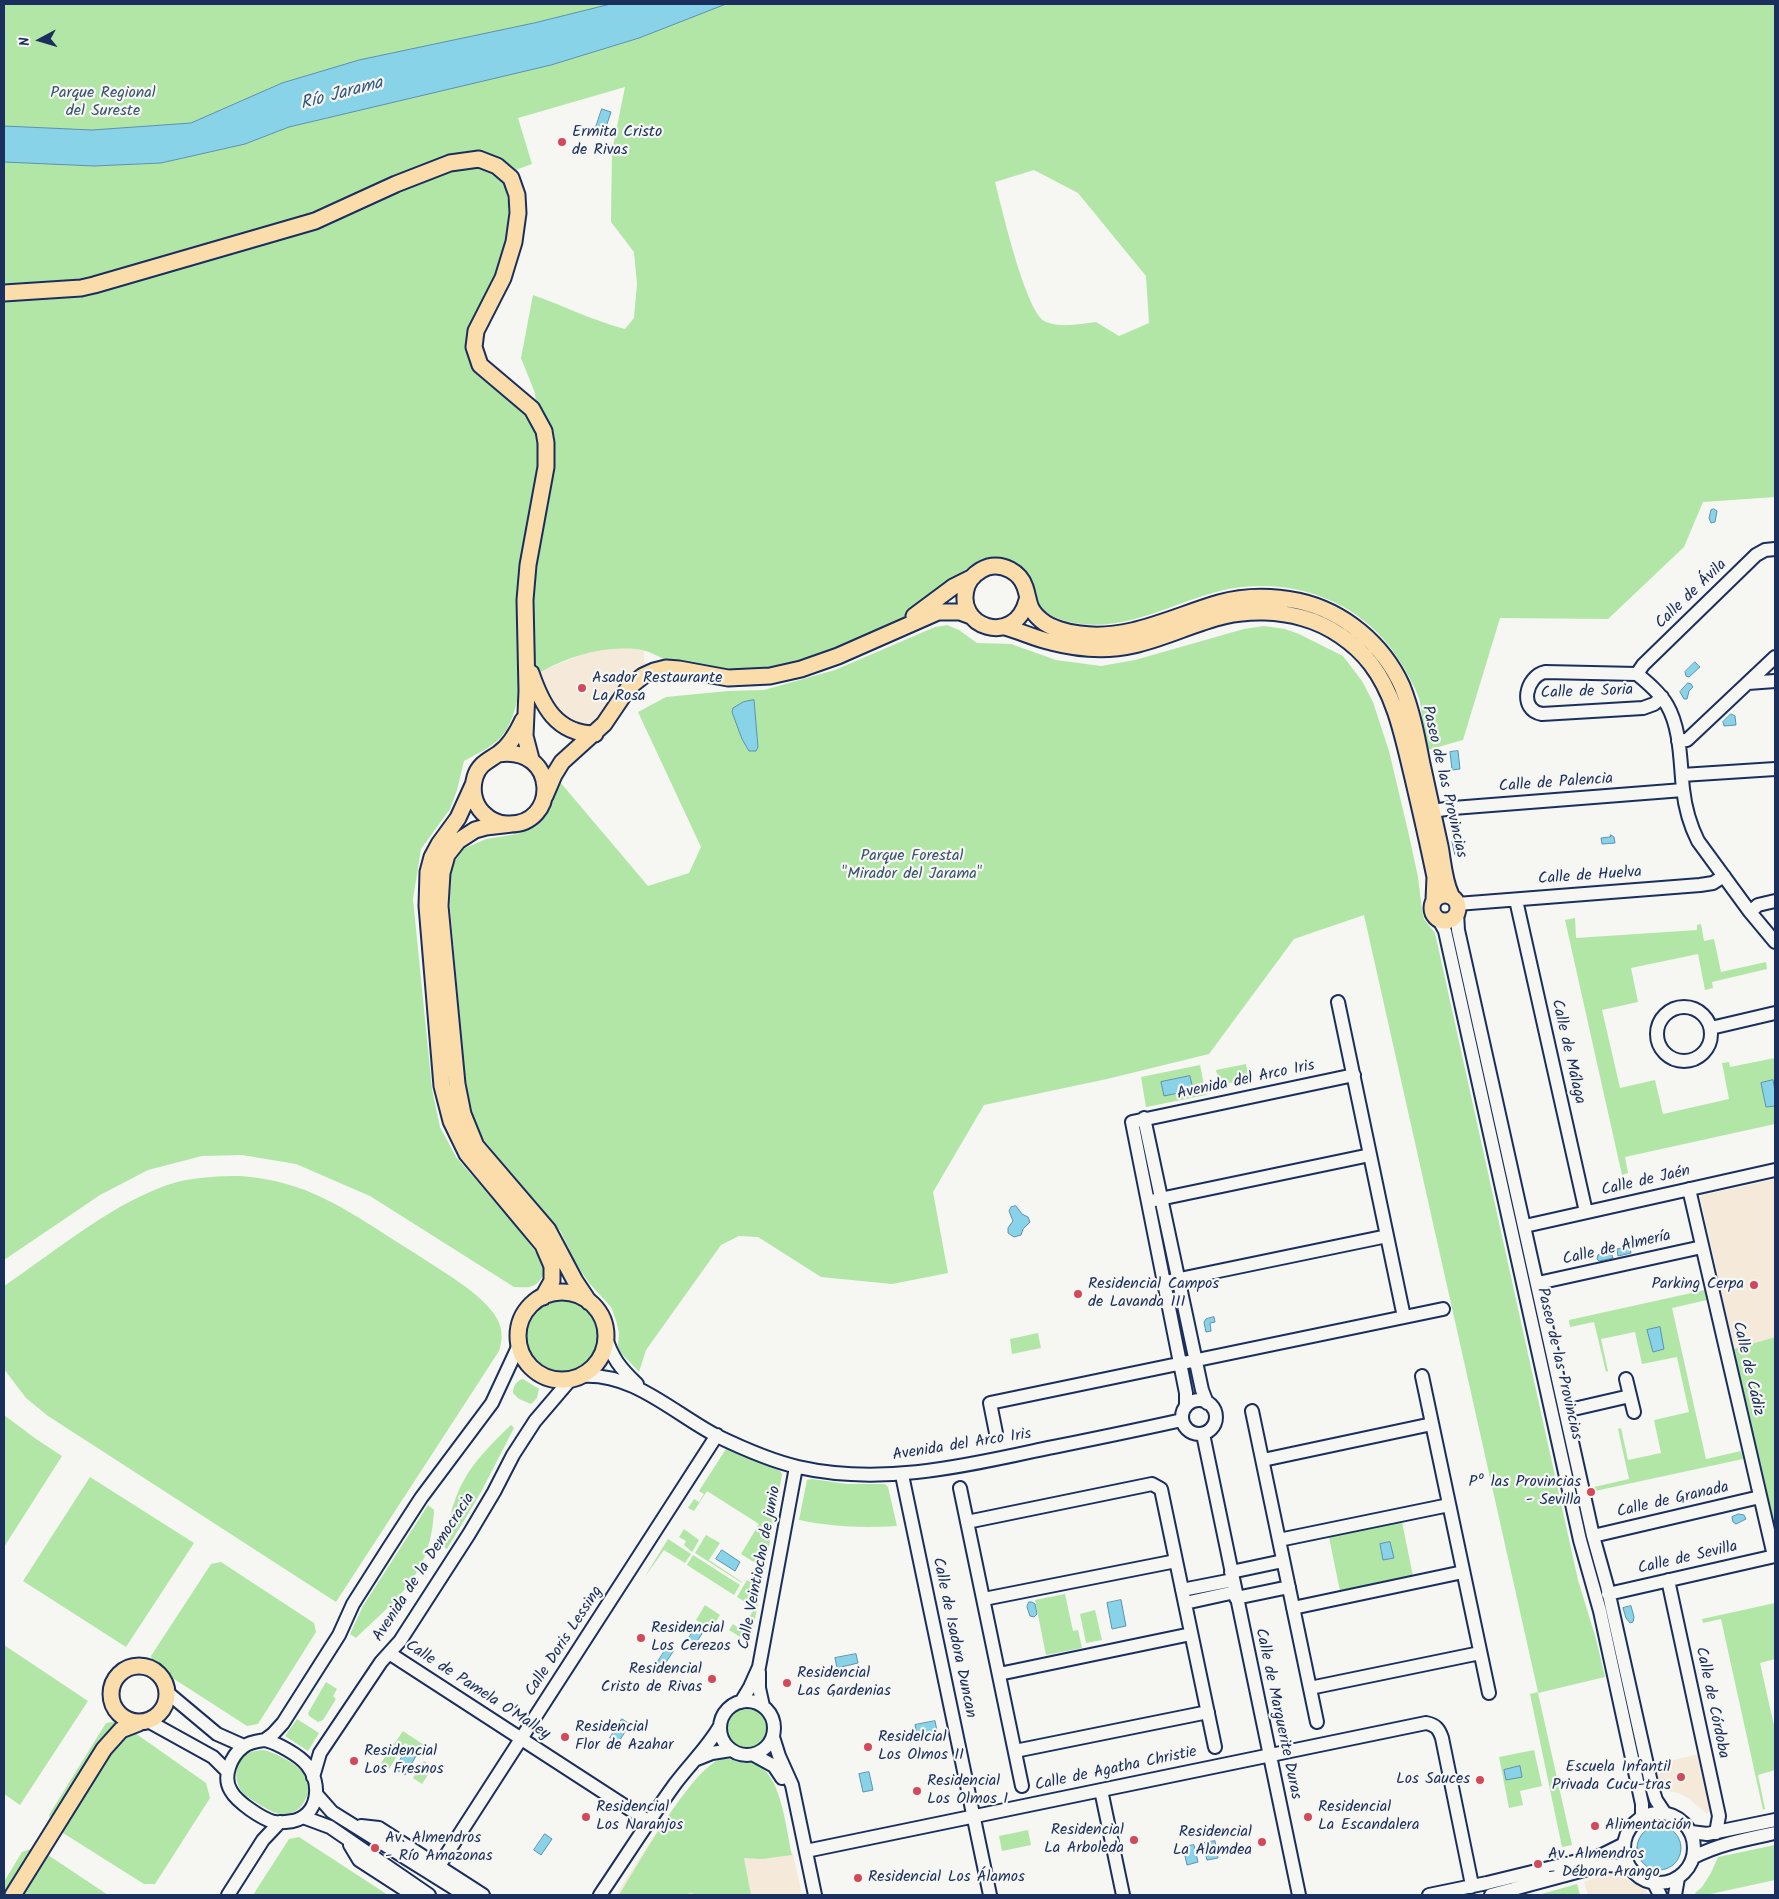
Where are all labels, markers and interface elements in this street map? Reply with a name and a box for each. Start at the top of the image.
north arrow [15,15,65,65]
text: N [14,36,36,47]
water label: Río Jarama [299,74,385,116]
park label: Parque Regional del Sureste [50,84,156,122]
place label: Ermita Cristo de Rivas [572,123,662,161]
marker: Ermita Cristo de Rivas [556,136,568,148]
street label: Calle de Ávila [1652,556,1732,634]
place label: Asador Restaurante La Rosa [592,669,722,707]
marker: Asador Restaurante La Rosa [576,682,588,694]
street label: Calle de Soria [1540,682,1634,704]
street label: Paseo de las Provincias [1416,704,1470,860]
street label: Calle de Palencia [1498,770,1614,798]
park label: Parque Forestal "Mirador del Jarama" [842,847,982,885]
street label: Calle de Huelva [1537,864,1643,890]
street label: Calle de Málaga [1546,998,1588,1106]
street label: Avenida del Arco Iris [1175,1057,1317,1105]
street label: Calle de Jaén [1600,1162,1692,1202]
street label: Calle de Almería [1561,1227,1673,1271]
place label: Residencial Campos de Lavanda III [1088,1275,1219,1313]
place label: Parking Cerpa [1651,1275,1744,1295]
marker: Parking Cerpa [1748,1279,1760,1291]
street label: Paseo de las Provincias [1531,1286,1585,1442]
marker: Residencial Campos de Lavanda III [1072,1288,1084,1300]
street label: Calle de Cádiz [1727,1320,1767,1418]
street label: Avenida del Arco Iris [891,1426,1033,1466]
place label: Pº las Provincias - Sevilla [1468,1473,1581,1511]
street label: Calle de Granada [1615,1479,1731,1523]
street label: Calle Veintiocho de junio [736,1485,786,1651]
marker: Pº las Provincias - Sevilla [1585,1486,1597,1498]
street label: Avenida de la Democracia [370,1490,480,1646]
street label: Calle de Sevilla [1636,1538,1740,1580]
street label: Calle de Isadora Duncan [927,1556,979,1720]
street label: Calle Doris Lessing [522,1583,608,1701]
place label: Residencial Los Cerezos [651,1619,731,1657]
street label: Calle de Marguerite Duras [1249,1627,1305,1801]
marker: Residencial Los Cerezos [635,1632,647,1644]
street label: Calle de Pamela O'Malley [401,1637,553,1745]
street label: Calle de Córdoba [1690,1646,1732,1760]
place label: Residencial Cristo de Rivas [601,1660,702,1698]
place label: Residencial Las Gardenias [797,1664,891,1702]
marker: Residencial Cristo de Rivas [706,1673,718,1685]
marker: Residencial Las Gardenias [781,1677,793,1689]
place label: Residencial Flor de Azahar [575,1718,673,1756]
place label: Residelcial Los Olmos II [878,1728,964,1766]
marker: Residencial Flor de Azahar [559,1731,571,1743]
marker: Residelcial Los Olmos II [862,1741,874,1753]
place label: Residencial Los Fresnos [364,1742,443,1780]
street label: Calle de Agatha Christie [1033,1743,1199,1797]
marker: Residencial Los Fresnos [348,1755,360,1767]
place label: Escuela Infantil Privada Cucu-tras [1552,1758,1671,1796]
place label: Los Sauces [1396,1770,1470,1790]
marker: Escuela Infantil Privada Cucu-tras [1675,1771,1687,1783]
place label: Residencial Los Olmos I [927,1772,1008,1810]
marker: Los Sauces [1474,1774,1486,1786]
marker: Residencial Los Olmos I [911,1785,923,1797]
place label: Residencial Los Naranjos [596,1798,683,1836]
place label: Residencial La Escandalera [1318,1798,1419,1836]
marker: Residencial Los Naranjos [580,1811,592,1823]
marker: Residencial La Escandalera [1302,1811,1314,1823]
place label: Alimentación [1605,1816,1691,1836]
marker: Alimentación [1589,1820,1601,1832]
place label: Residencial La Arboleda [1044,1821,1124,1859]
place label: Residencial La Alamdea [1173,1823,1252,1861]
place label: Av. Almendros - Río Amazonas [385,1829,493,1867]
marker: Residencial La Arboleda [1128,1834,1140,1846]
marker: Residencial La Alamdea [1256,1836,1268,1848]
marker: Av. Almendros - Río Amazonas [369,1842,381,1854]
place label: Av. Almendros - Débora Arango [1548,1845,1660,1883]
marker: Av. Almendros - Débora Arango [1532,1858,1544,1870]
place label: Residencial Los Álamos [868,1868,1025,1888]
marker: Residencial Los Álamos [852,1872,864,1884]

